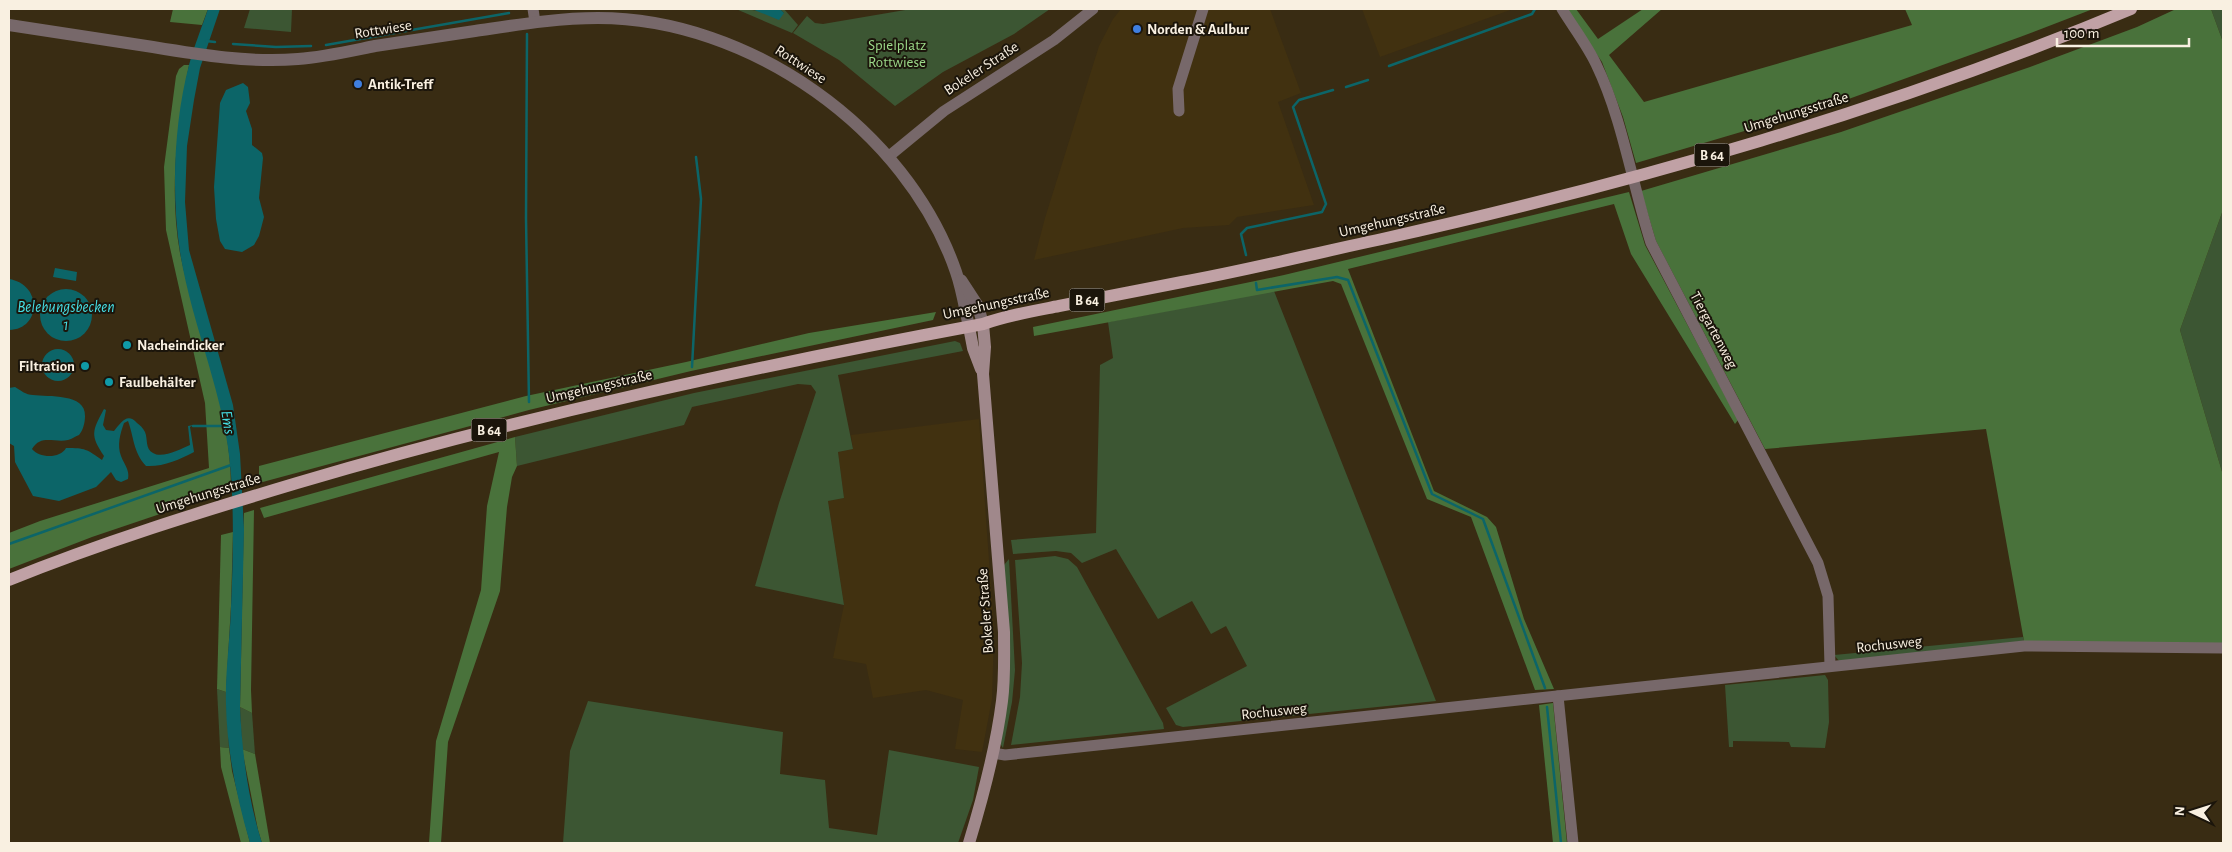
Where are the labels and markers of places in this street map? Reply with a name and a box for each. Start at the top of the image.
place label: Norden & Aulbur [1147,22,1250,37]
marker: Norden & Aulbur [1131,23,1143,35]
place label: Antik-Treff [368,77,434,92]
marker: Antik-Treff [352,78,364,90]
place label: Nacheindicker [137,338,225,353]
marker: Nacheindicker [121,339,133,351]
place label: Filtration [19,359,75,374]
marker: Filtration [79,360,91,372]
place label: Faulbehälter [119,375,197,390]
marker: Faulbehälter [103,376,115,388]

